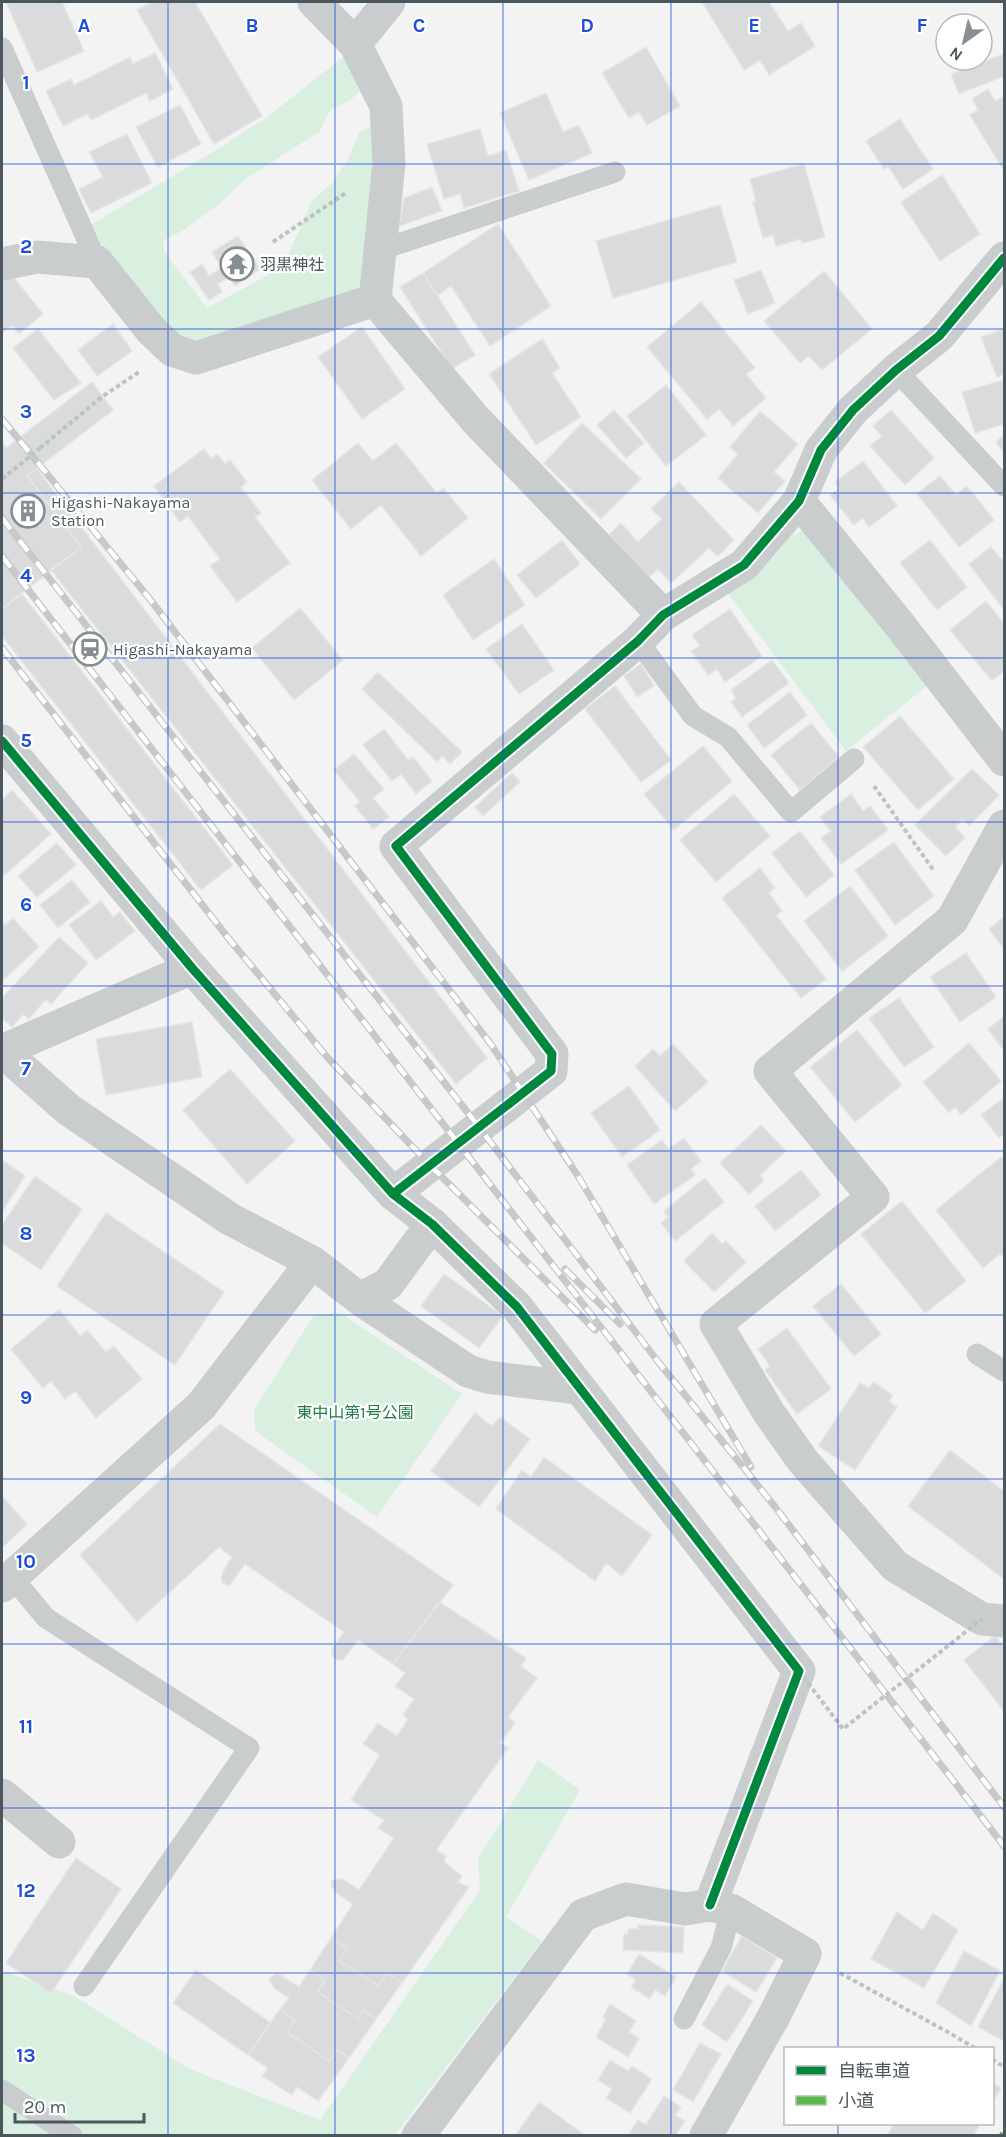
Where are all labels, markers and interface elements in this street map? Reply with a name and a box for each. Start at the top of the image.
north arrow [934,12,994,72]
text: A [78,14,91,37]
text: B [246,14,258,37]
text: C [413,14,425,37]
text: D [580,14,594,37]
text: E [748,14,760,37]
text: F [917,14,928,37]
text: N [946,43,966,65]
text: 1 [22,71,30,94]
text: 2 [20,235,32,258]
temple icon: 羽黒神社 [219,246,255,282]
place label: 羽黒神社 [260,255,324,274]
text: 3 [20,400,32,423]
building icon: Higashi-Nakayama Station [10,493,46,529]
place label: Higashi-Nakayama Station [51,493,190,530]
text: 4 [20,564,32,587]
station icon: Higashi-Nakayama [72,631,108,667]
place label: Higashi-Nakayama [113,640,252,659]
text: 5 [20,729,32,752]
text: 6 [20,893,32,916]
text: 7 [21,1057,31,1080]
text: 8 [20,1222,32,1245]
text: 9 [20,1386,32,1409]
park label: 東中山第1号公園 [296,1403,414,1422]
text: 10 [16,1550,36,1573]
text: 11 [19,1715,33,1738]
text: 12 [16,1879,36,1902]
text: 13 [16,2044,36,2067]
legend [784,2047,994,2125]
text: 自転車道 [838,2060,910,2082]
scale bar [15,2086,144,2124]
text: 小道 [838,2090,874,2112]
text: 20 m [24,2096,66,2118]

